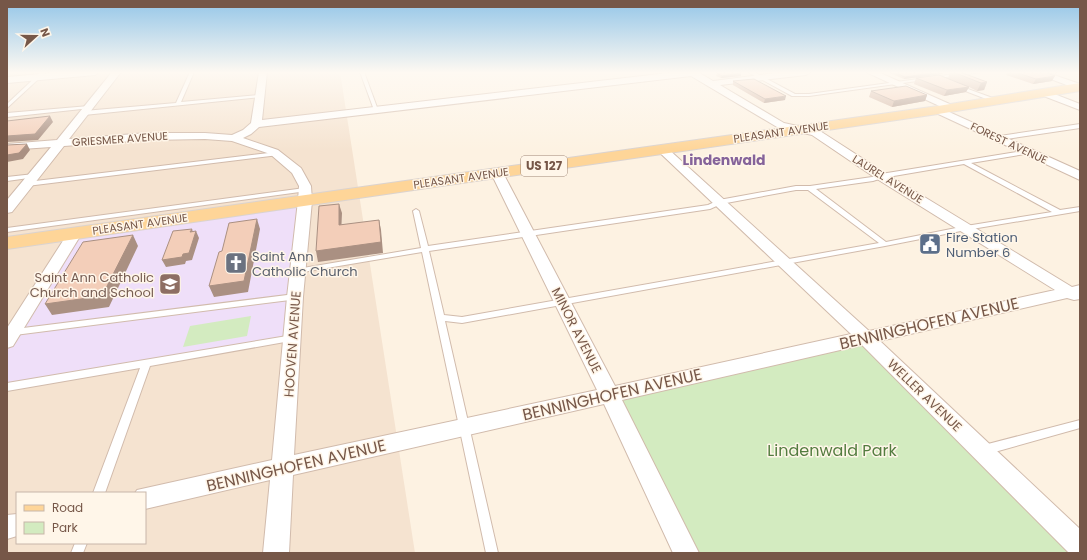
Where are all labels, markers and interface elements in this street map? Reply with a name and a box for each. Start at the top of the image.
north arrow [16,16,56,56]
text: N [36,26,54,39]
street label: PLEASANT AVENUE [732,117,830,147]
street label: FOREST AVENUE [968,118,1050,168]
street label: GRIESMER AVENUE [72,128,168,150]
district label: Lindenwald [682,150,766,170]
street label: LAUREL AVENUE [849,151,927,207]
road number: US 127 [521,156,567,176]
street label: PLEASANT AVENUE [412,163,510,193]
street label: PLEASANT AVENUE [91,209,189,239]
place label: Fire Station Number 6 [946,228,1018,262]
public building icon: Fire Station Number 6 [917,231,943,257]
place label: Saint Ann Catholic Church [252,247,358,281]
church icon: Saint Ann Catholic Church [223,250,249,276]
place label: Saint Ann Catholic Church and School [30,268,154,302]
school or university icon: Saint Ann Catholic Church and School [157,271,183,297]
street label: MINOR AVENUE [547,284,606,376]
street label: HOOVEN AVENUE [279,290,306,398]
street label: BENNINGHOFEN AVENUE [837,292,1021,355]
street label: WELLER AVENUE [883,355,966,436]
street label: BENNINGHOFEN AVENUE [520,363,704,426]
street label: BENNINGHOFEN AVENUE [204,434,388,497]
park label: Lindenwald Park [767,439,897,462]
legend [16,492,146,544]
text: Road [52,499,83,516]
text: Park [52,519,79,536]

